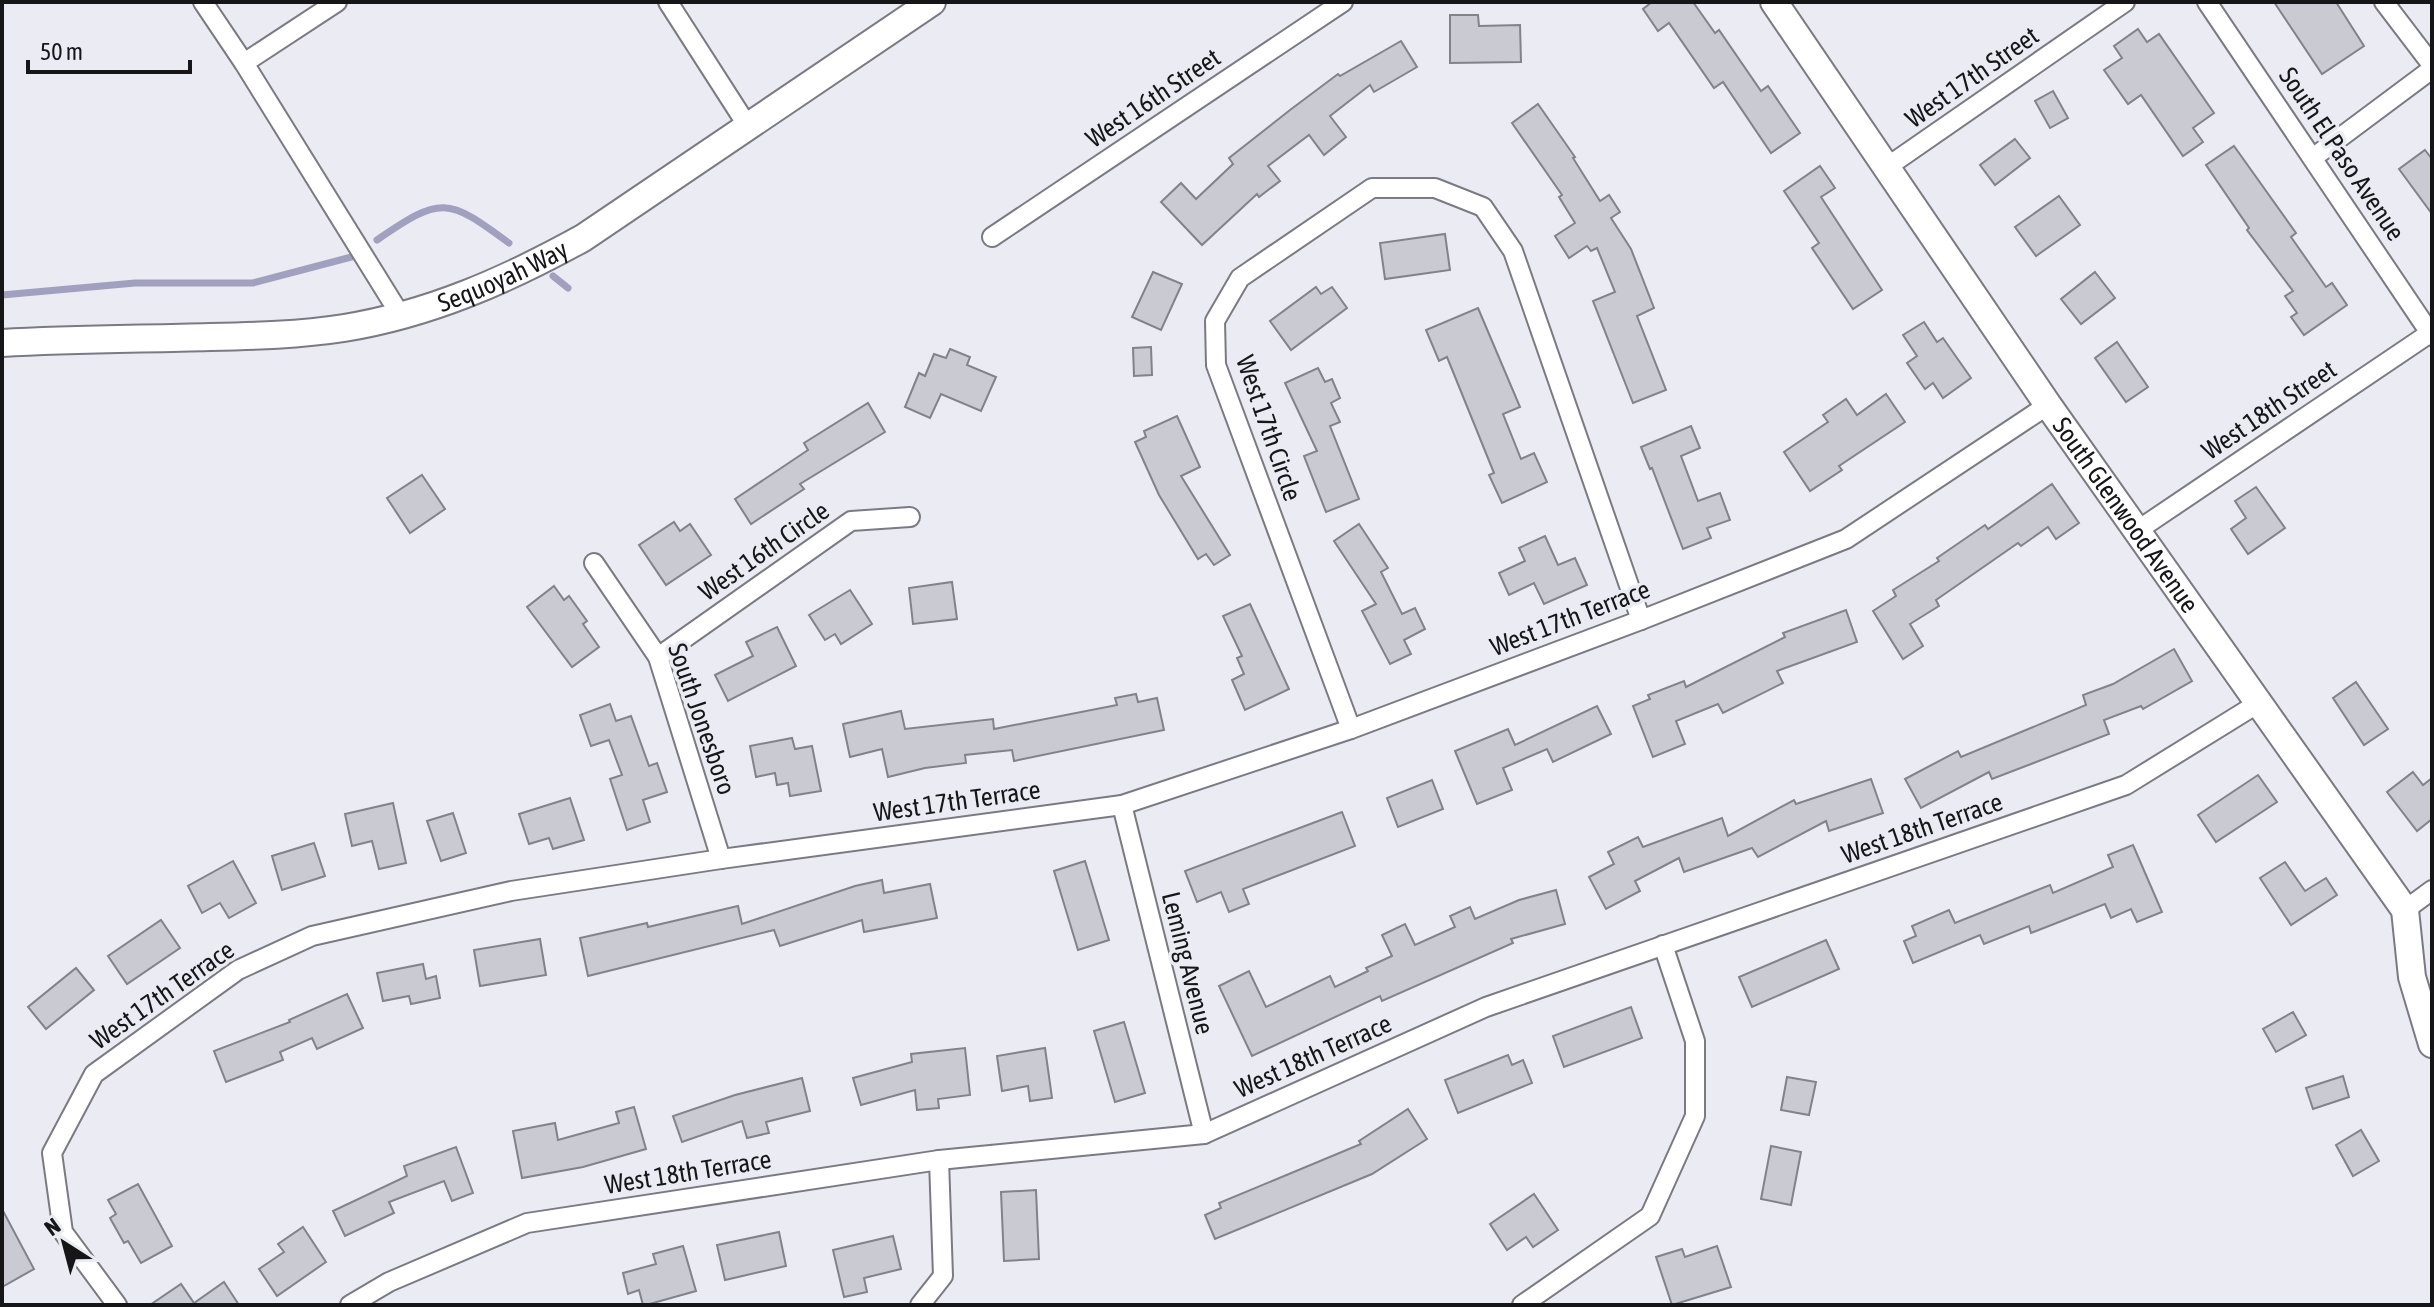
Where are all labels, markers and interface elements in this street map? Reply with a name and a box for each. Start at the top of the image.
street label: West 17th Street [1900,20,2044,134]
scale bar [28,24,190,74]
text: 50 m [40,38,83,65]
street label: West 16th Street [1080,42,1226,154]
street label: South El Paso Avenue [2273,62,2411,246]
street label: Sequoyah Way [434,234,573,318]
street label: West 17th Circle [1230,351,1308,505]
street label: West 18th Street [2196,354,2342,466]
street label: South Glenwood Avenue [2047,412,2205,618]
street label: West 16th Circle [693,495,835,607]
street label: West 17th Terrace [1486,574,1654,662]
street label: South Jonesboro [662,639,742,799]
street label: West 17th Terrace [872,774,1042,828]
street label: West 18th Terrace [1838,786,2006,870]
street label: Leming Avenue [1156,889,1220,1037]
street label: West 17th Terrace [85,934,239,1056]
street label: West 18th Terrace [1230,1008,1396,1104]
street label: West 18th Terrace [603,1144,773,1200]
north arrow [24,1203,104,1283]
text: N [39,1212,65,1241]

